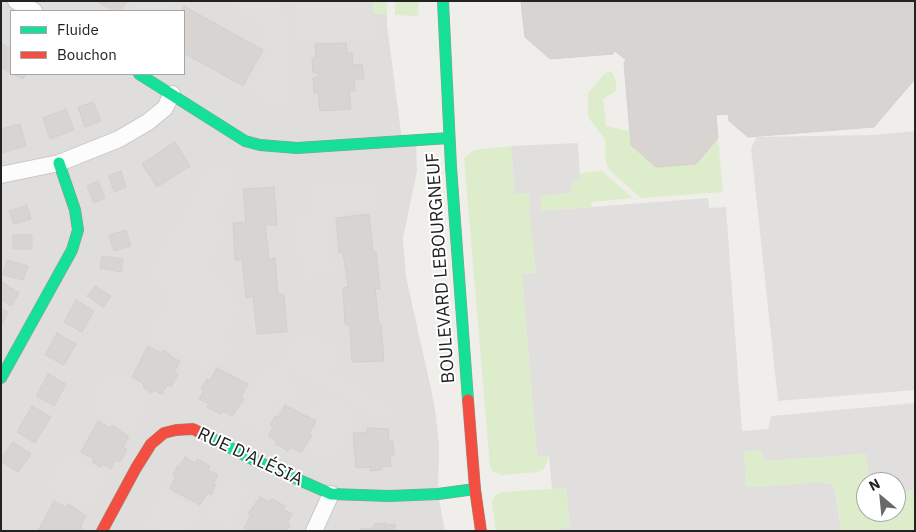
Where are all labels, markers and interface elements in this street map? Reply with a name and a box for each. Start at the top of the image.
legend [10,10,185,75]
text: Fluide [57,20,99,39]
text: Bouchon [57,45,117,64]
street label: BOULEVARD LEBOURGNEUF [422,152,460,384]
street label: RUE D'ALÉSIA [194,423,306,491]
north arrow [856,472,906,522]
text: N [866,474,883,495]

